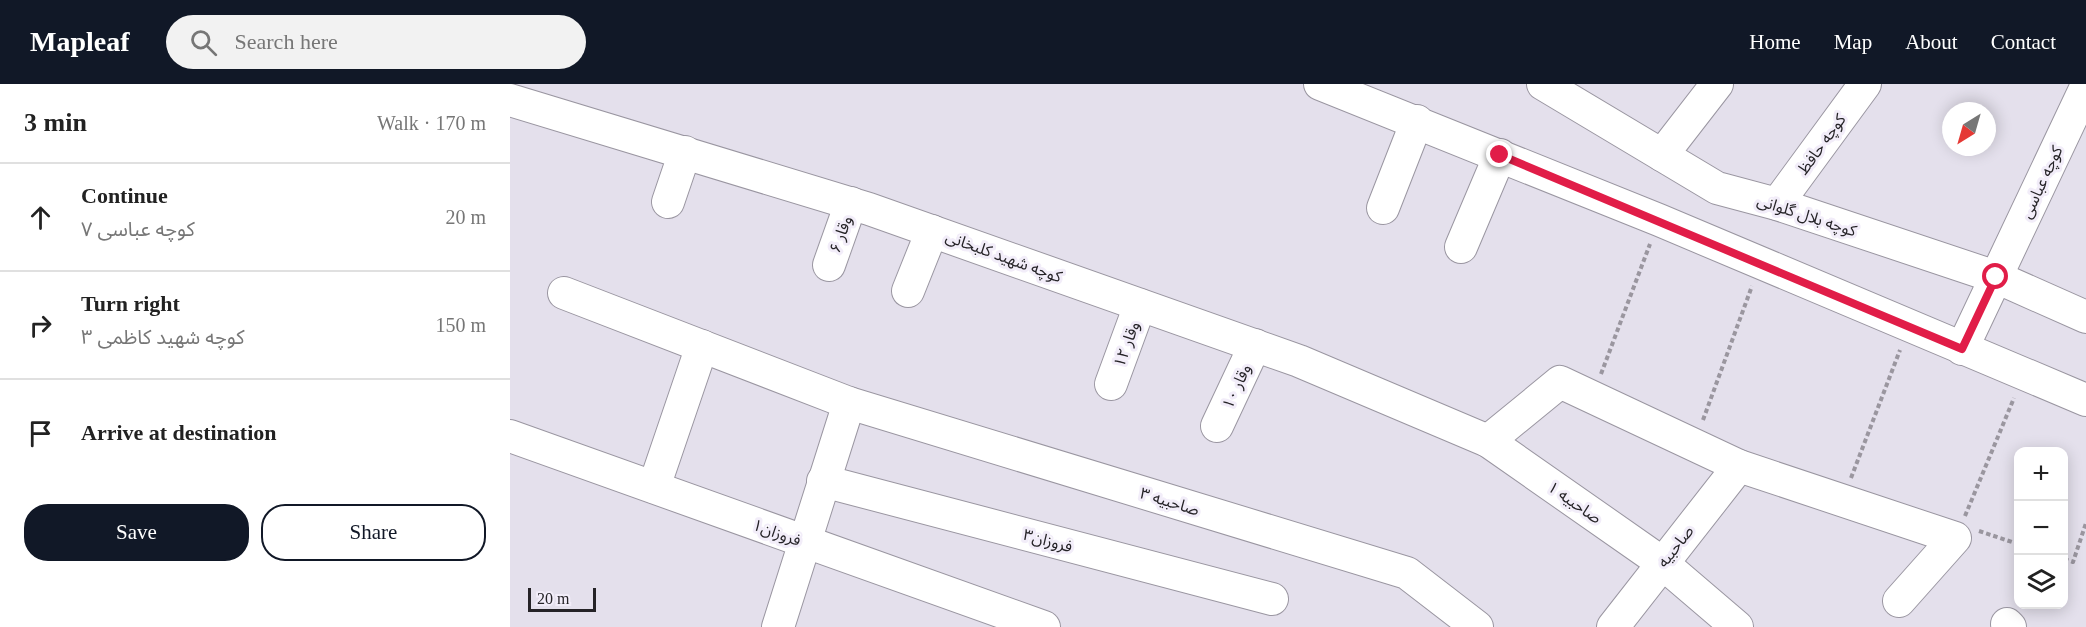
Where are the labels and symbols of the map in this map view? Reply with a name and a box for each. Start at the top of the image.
north arrow [1942,102,1996,156]
street label: کوچه حافظ [1794,111,1851,179]
route end [1486,141,1512,167]
street label: کوچه عباسی [2017,143,2068,222]
street label: کوچه بلال گلوانی [1755,191,1859,242]
street label: وقار ۶ [826,213,856,255]
street label: کوچه شهید کلبخانی [943,228,1065,287]
route start [1982,263,2008,289]
street label: وقار ۱۲ [1110,319,1143,370]
street label: وقار ۱۰ [1219,361,1255,412]
street label: صاحبیه ۱ [1545,478,1605,527]
street label: صاحبیه ۳ [1138,484,1201,519]
street label: فروزان۱ [750,516,803,550]
street label: صاحبیه [1654,522,1697,570]
street label: فروزان۳ [1021,526,1074,556]
scale bar [528,585,596,612]

